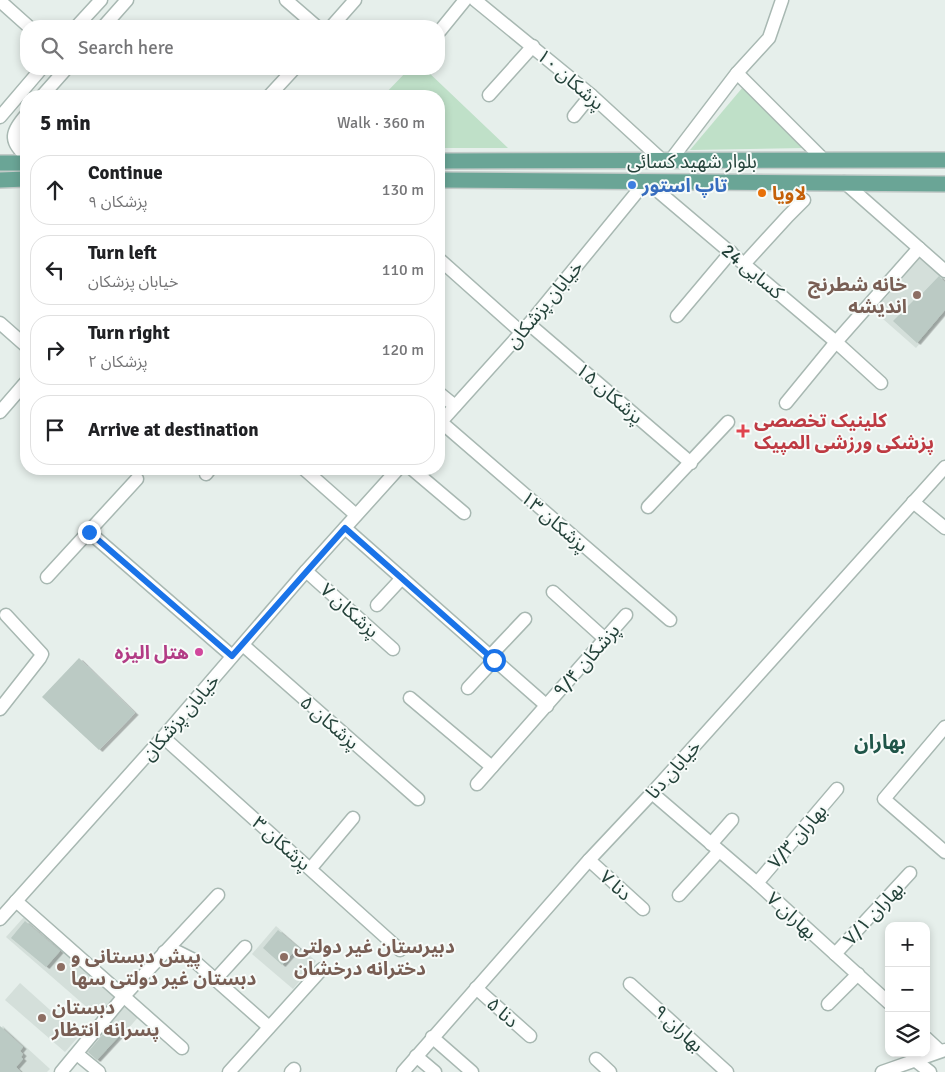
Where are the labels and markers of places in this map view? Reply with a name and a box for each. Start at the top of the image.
place label: تاپ استور [641,174,727,198]
marker: تاپ استور [626,179,638,191]
place label: لاویا [772,182,806,206]
marker: لاویا [756,187,768,199]
place label: خانه شطرنج اندیشه [808,273,907,319]
marker: خانه شطرنج اندیشه [911,289,923,301]
place label: کلینیک تخصصی پزشکی ورزشی المپیک [754,409,934,455]
marker: کلینیک تخصصی پزشکی ورزشی المپیک [736,424,750,438]
place label: هتل الیزه [115,641,189,665]
marker: هتل الیزه [193,646,205,658]
place label: دبیرستان غیر دولتی دخترانه درخشان [294,935,455,981]
place label: پیش دبستانی و دبستان غیر دولتی سها [71,945,257,991]
marker: دبیرستان غیر دولتی دخترانه درخشان [278,951,290,963]
marker: پیش دبستانی و دبستان غیر دولتی سها [55,961,67,973]
place label: دبستان پسرانه انتظار [51,996,159,1042]
marker: دبستان پسرانه انتظار [36,1012,48,1024]

